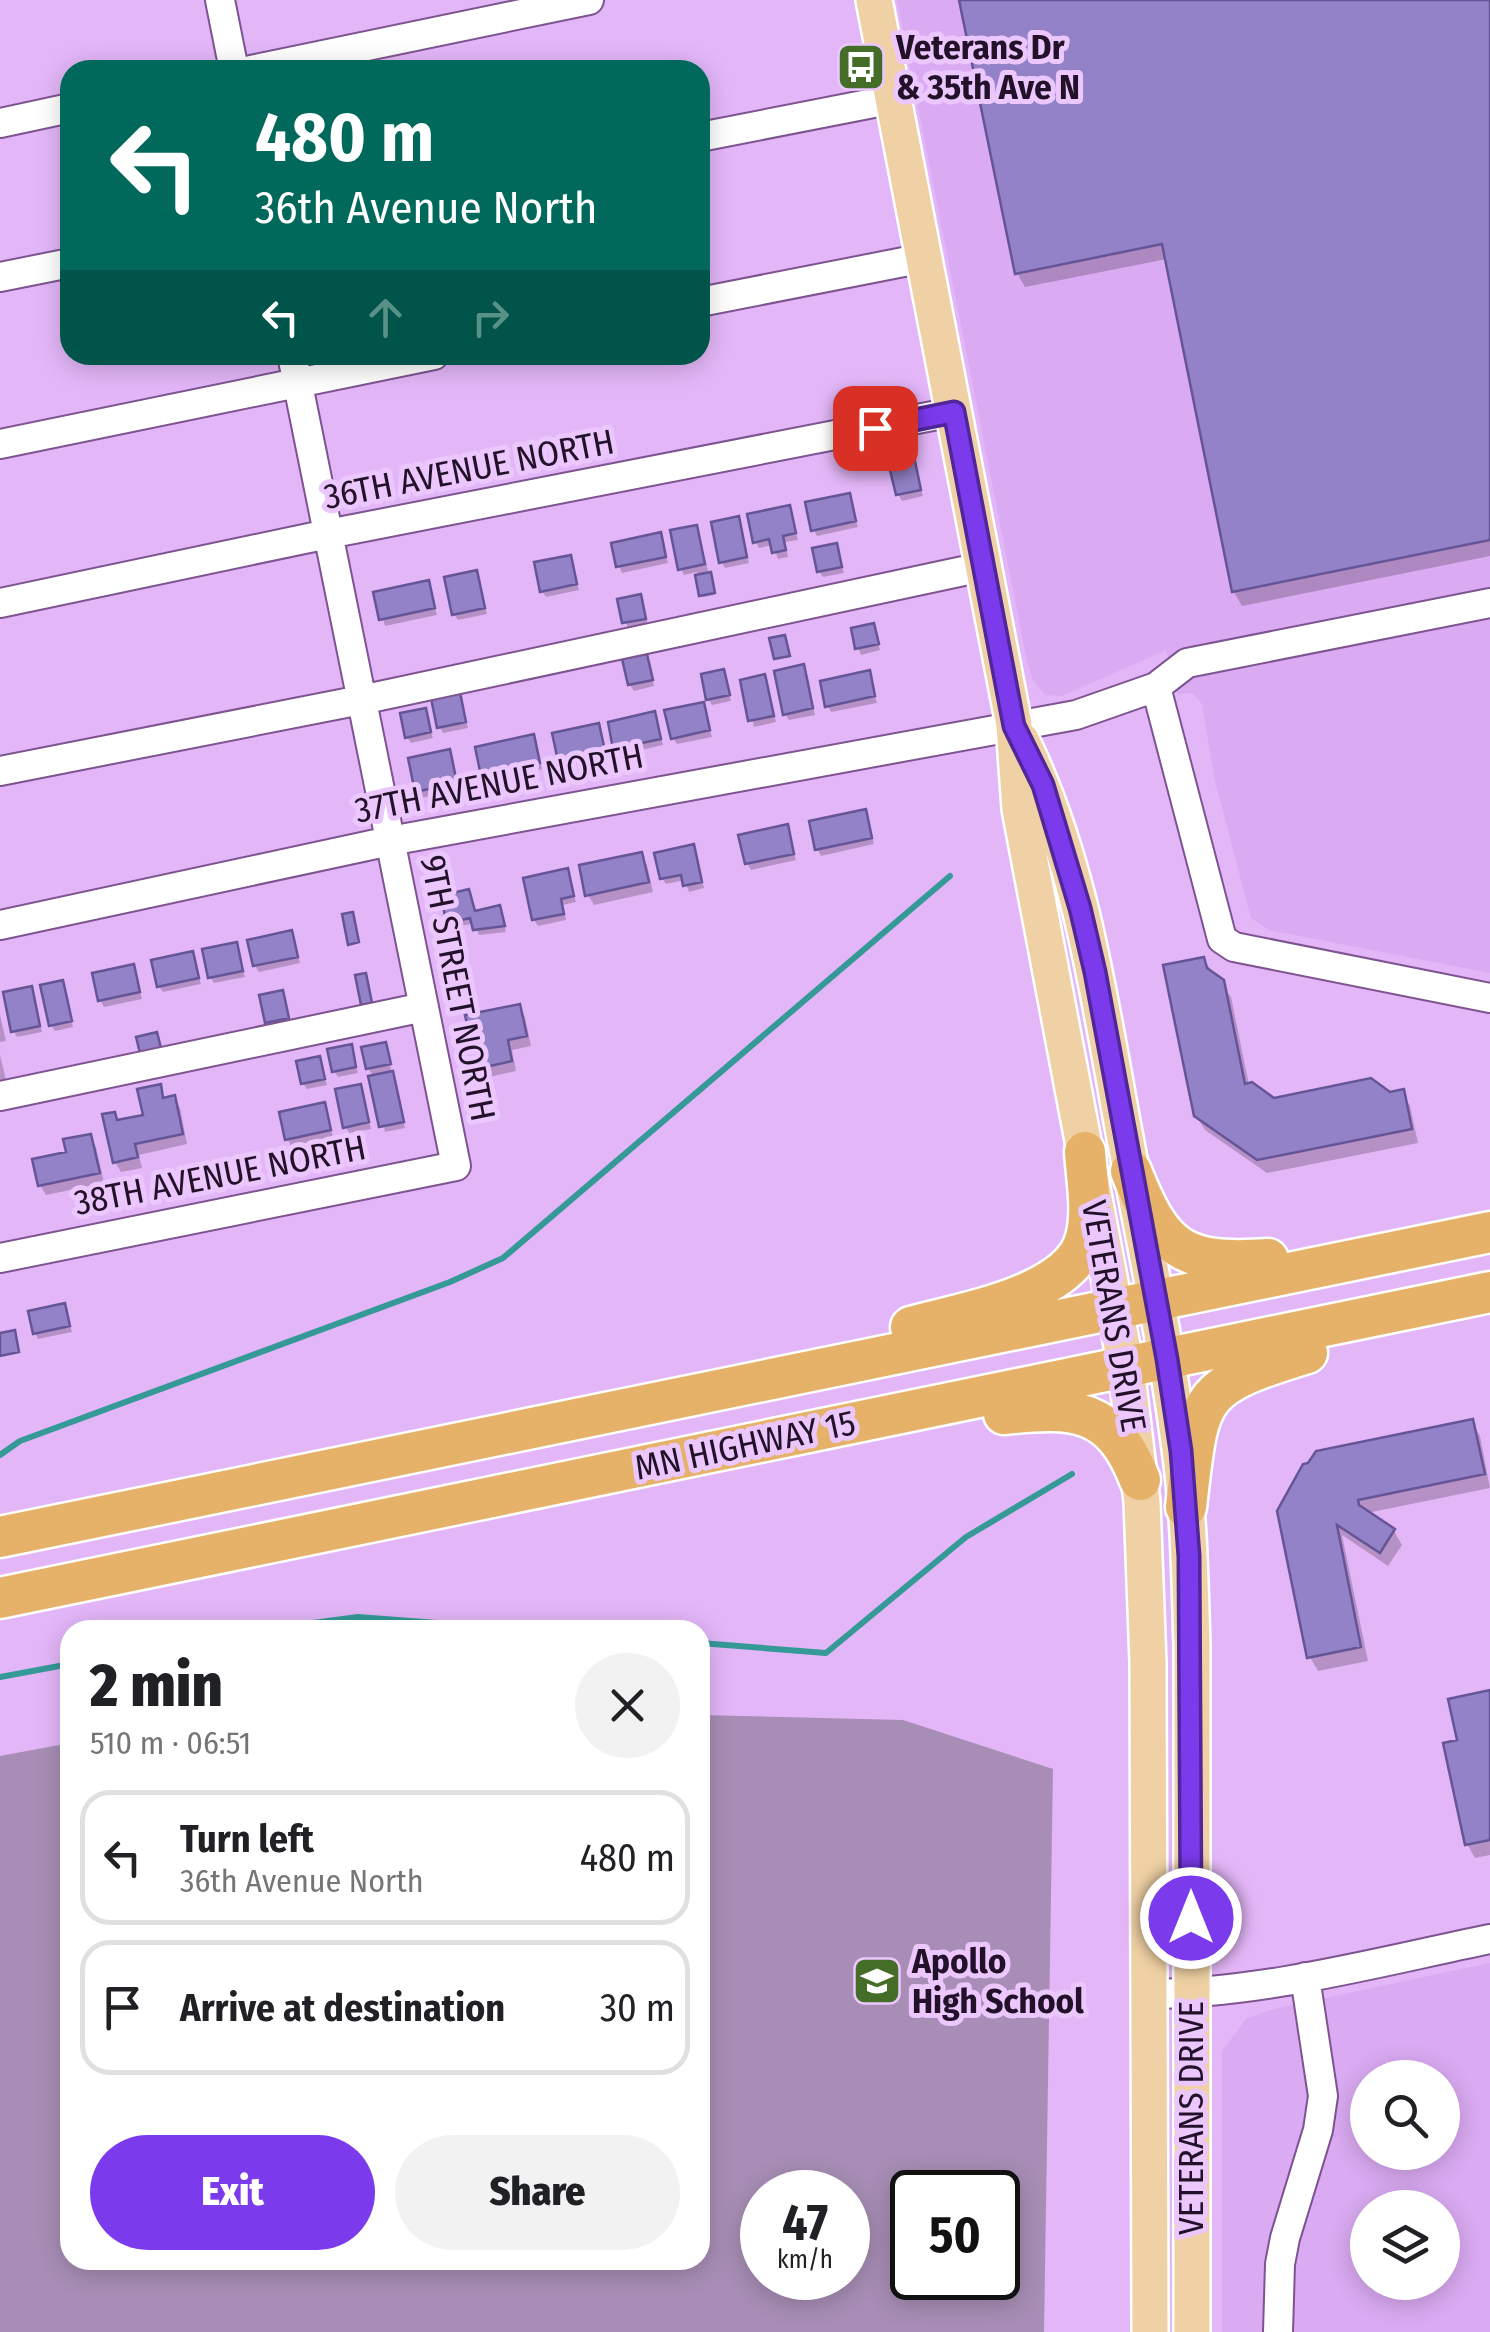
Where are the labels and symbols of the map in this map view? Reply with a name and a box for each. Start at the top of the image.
place label: Veterans Dr & 35th Ave N [895,26,1080,108]
bus stop icon: Veterans Dr & 35th Ave N [835,41,887,93]
pin [833,386,918,471]
street label: 36TH AVENUE NORTH [320,420,618,518]
street label: 37TH AVENUE NORTH [351,734,647,832]
street label: 9TH STREET NORTH [412,851,504,1125]
street label: 38TH AVENUE NORTH [71,1126,369,1224]
street label: VETERANS DRIVE [1073,1197,1155,1435]
street label: MN HIGHWAY 15 [631,1401,859,1489]
position arrow [1139,1866,1243,1970]
place label: Apollo High School [911,1940,1084,2022]
school or university icon: Apollo High School [851,1955,903,2007]
street label: VETERANS DRIVE [1170,2001,1212,2235]
speed limit sign: 50 [890,2170,1020,2300]

